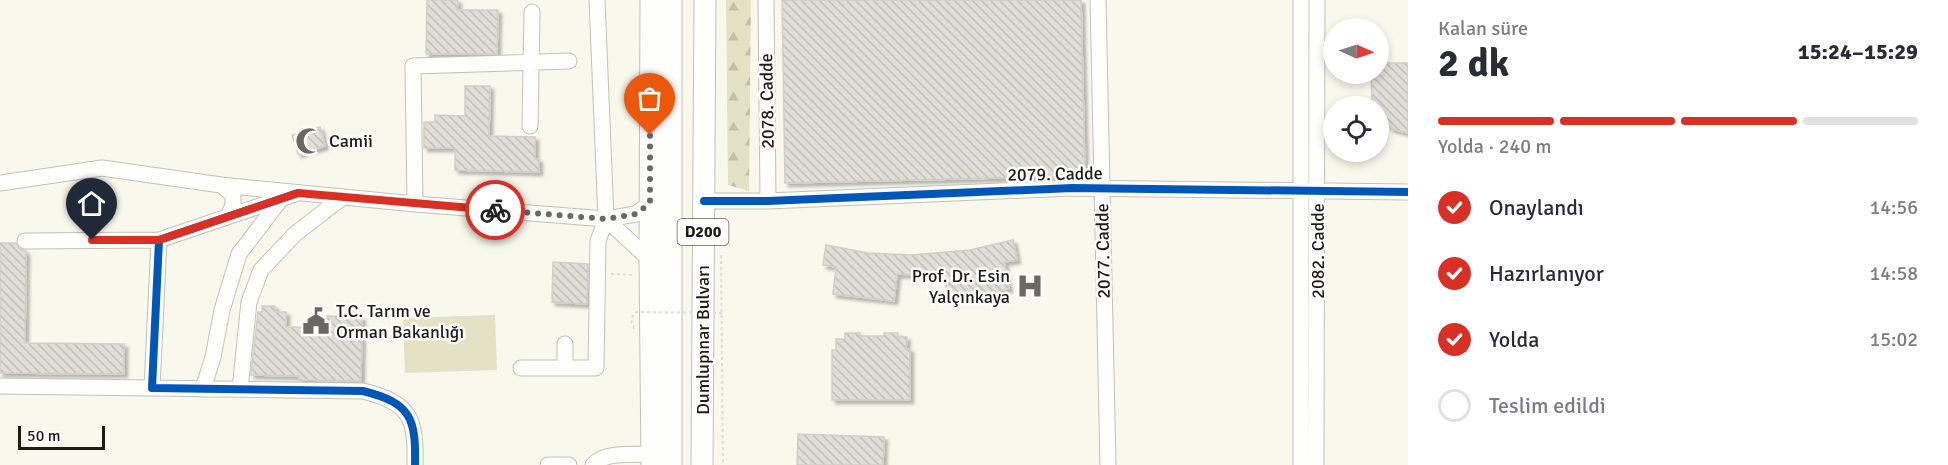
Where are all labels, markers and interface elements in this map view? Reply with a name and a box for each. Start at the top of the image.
text: Kalan süre [1438,16,1528,41]
north arrow [1323,18,1389,84]
map controls [1323,18,1389,162]
text: 15:24–15:29 [1798,38,1918,65]
text: 2 dk [1438,39,1509,87]
street label: 2078. Cadde [755,53,779,149]
pin [624,73,675,135]
icon: bag [633,82,666,115]
button: locate [1323,96,1389,162]
mosque icon: Camii [294,126,324,156]
place label: Camii [329,130,373,152]
text: Yolda · 240 m [1438,134,1551,159]
street label: 2079. Cadde [1007,162,1103,186]
pin [66,178,117,240]
courier [465,180,525,240]
icon: home [75,187,108,220]
icon: check [1438,191,1471,224]
icon: bike [479,194,512,227]
text: Onaylandı [1489,194,1584,221]
text: 14:56 [1869,195,1918,220]
street label: 2077. Cadde [1091,203,1115,299]
street label: 2082. Cadde [1307,203,1329,299]
road number: D200 [678,219,728,245]
icon: check [1438,257,1471,290]
text: Hazırlanıyor [1489,260,1604,287]
text: 14:58 [1869,261,1918,286]
street label: Dumlupınar Bulvarı [692,265,714,415]
place label: Prof. Dr. Esin Yalçınkaya [912,265,1010,308]
hospital icon: Prof. Dr. Esin Yalçınkaya [1015,271,1045,301]
place label: T.C. Tarım ve Orman Bakanlığı [336,300,464,343]
public building icon: T.C. Tarım ve Orman Bakanlığı [301,306,331,336]
icon: check [1438,323,1471,356]
text: Yolda [1489,326,1539,353]
text: 15:02 [1869,327,1918,352]
text: Teslim edildi [1489,392,1606,419]
scale bar [18,423,105,450]
text: 50 m [27,426,61,446]

